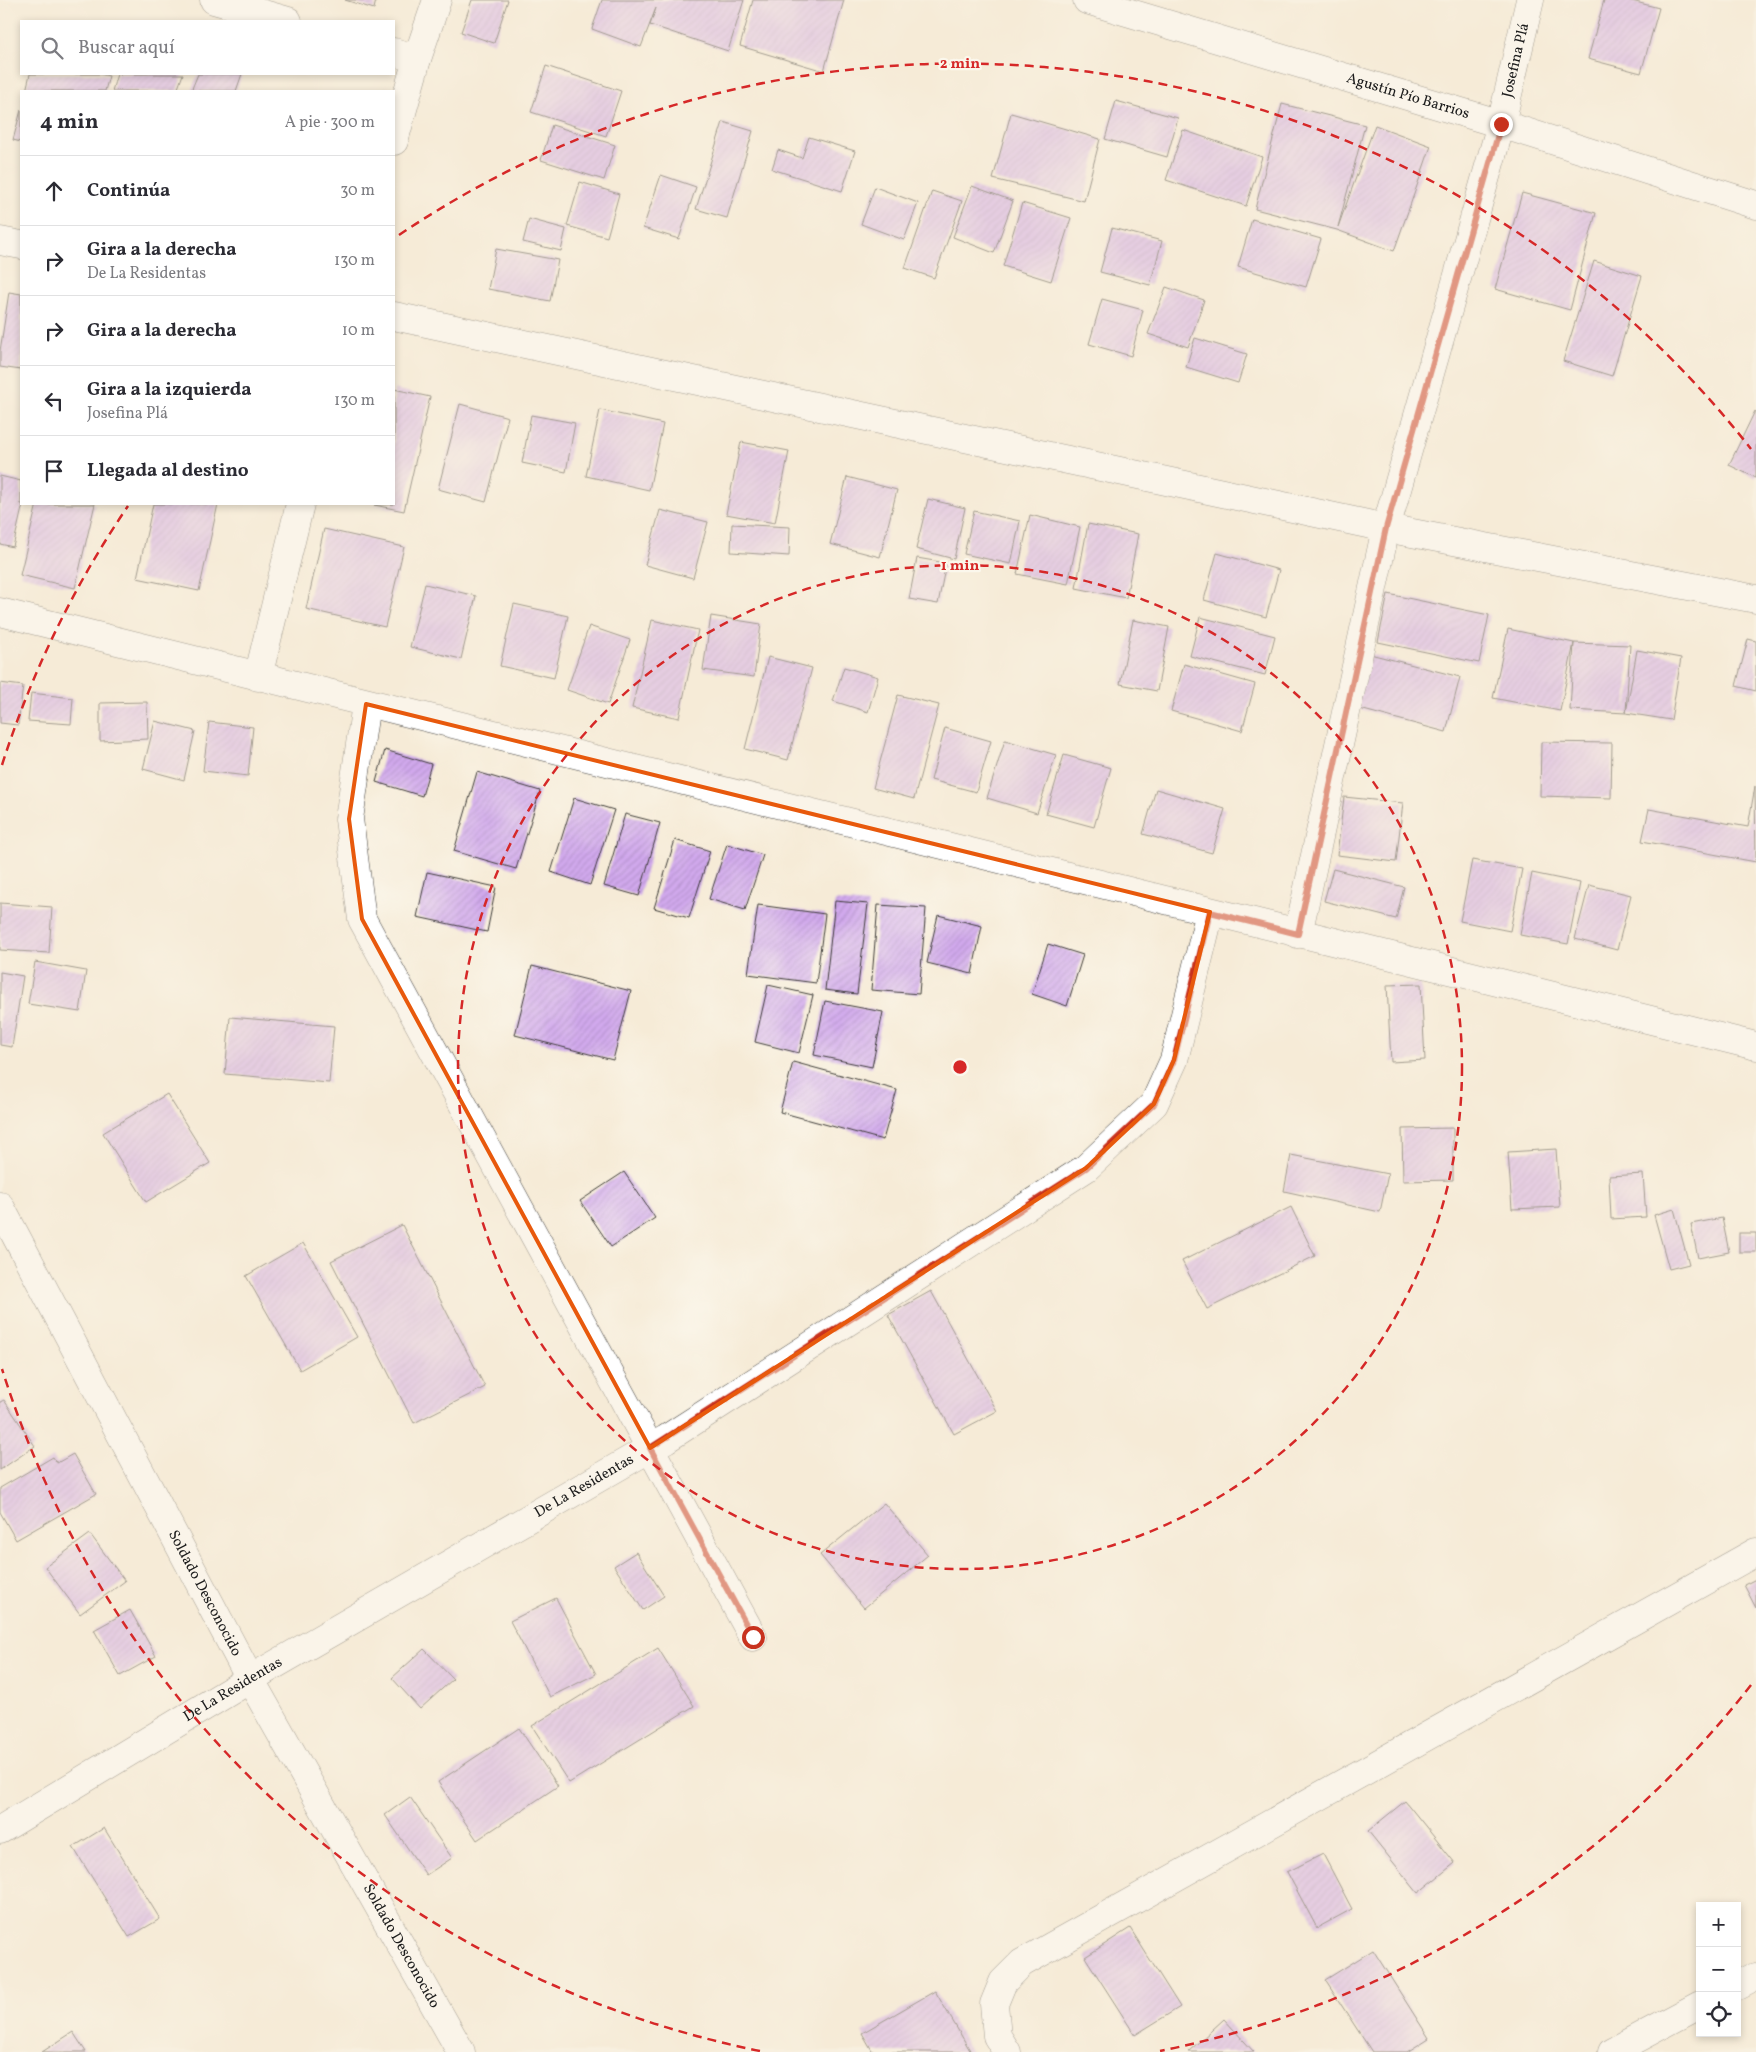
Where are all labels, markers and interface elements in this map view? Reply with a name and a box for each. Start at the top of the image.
search box [20,20,395,75]
street label: Josefina Plá [1497,21,1535,100]
icon: search [38,34,66,62]
text: Buscar aquí [78,35,175,61]
text: 2 min [940,54,980,75]
street label: Agustín Pío Barrios [1344,68,1472,124]
text: 4 min [40,108,99,137]
text: A pie · 300 m [285,112,375,134]
route end [1490,113,1513,136]
icon: ahead [40,177,68,205]
text: Continúa [87,178,170,204]
text: 30 m [340,180,375,202]
text: Gira a la derecha [87,237,237,263]
icon: right [40,247,68,275]
text: 130 m [334,250,375,272]
text: De La Residentas [87,263,206,285]
icon: right [40,317,68,345]
text: Gira a la derecha [87,318,237,344]
text: 10 m [342,320,375,342]
text: Gira a la izquierda [87,377,252,403]
icon: left [40,387,68,415]
text: 130 m [334,390,375,412]
text: Josefina Plá [87,403,168,425]
icon: arrive [40,457,68,485]
text: Llegada al destino [87,458,249,484]
text: 1 min [941,556,979,577]
centre of rings [951,1058,969,1076]
street label: De La Residentas [531,1449,638,1523]
street label: Soldado Desconocido [163,1526,247,1660]
route start [742,1626,765,1649]
street label: De La Residentas [180,1652,286,1727]
street label: Soldado Desconocido [358,1880,445,2012]
map controls [1696,1902,1741,2037]
button: + [1696,1902,1741,1947]
button: − [1696,1947,1741,1992]
button: locate [1696,1992,1741,2037]

